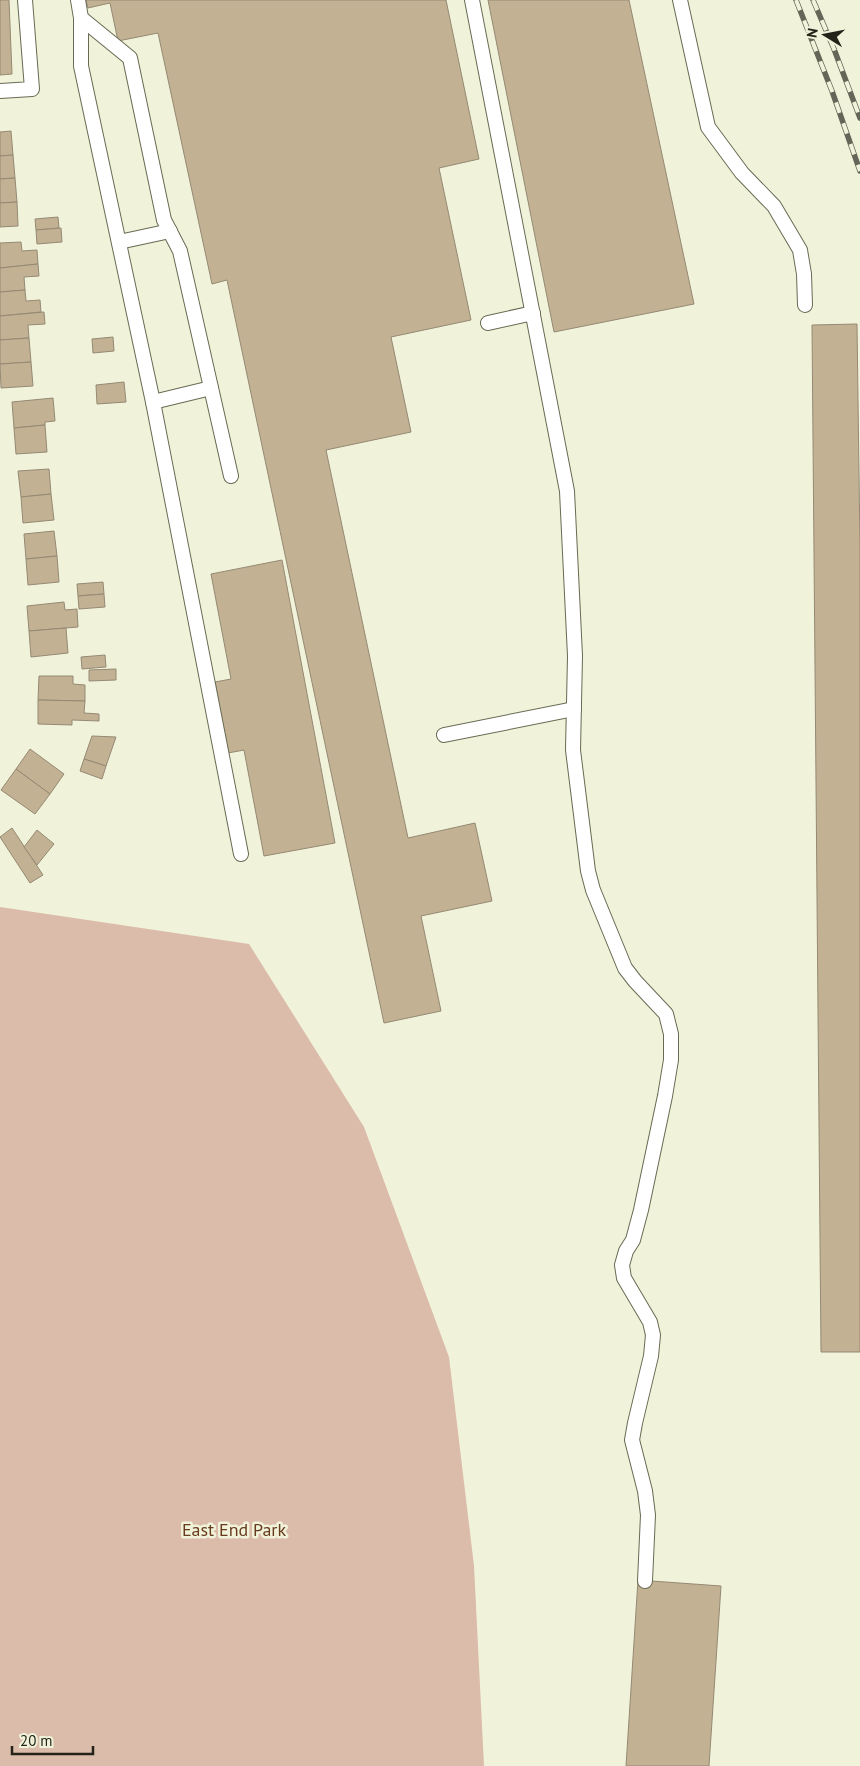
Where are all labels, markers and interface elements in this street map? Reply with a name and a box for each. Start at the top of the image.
north arrow [800,10,850,60]
text: N [803,27,822,39]
park label: East End Park [182,1518,286,1541]
scale bar [12,1724,94,1756]
text: 20 m [20,1731,53,1750]

